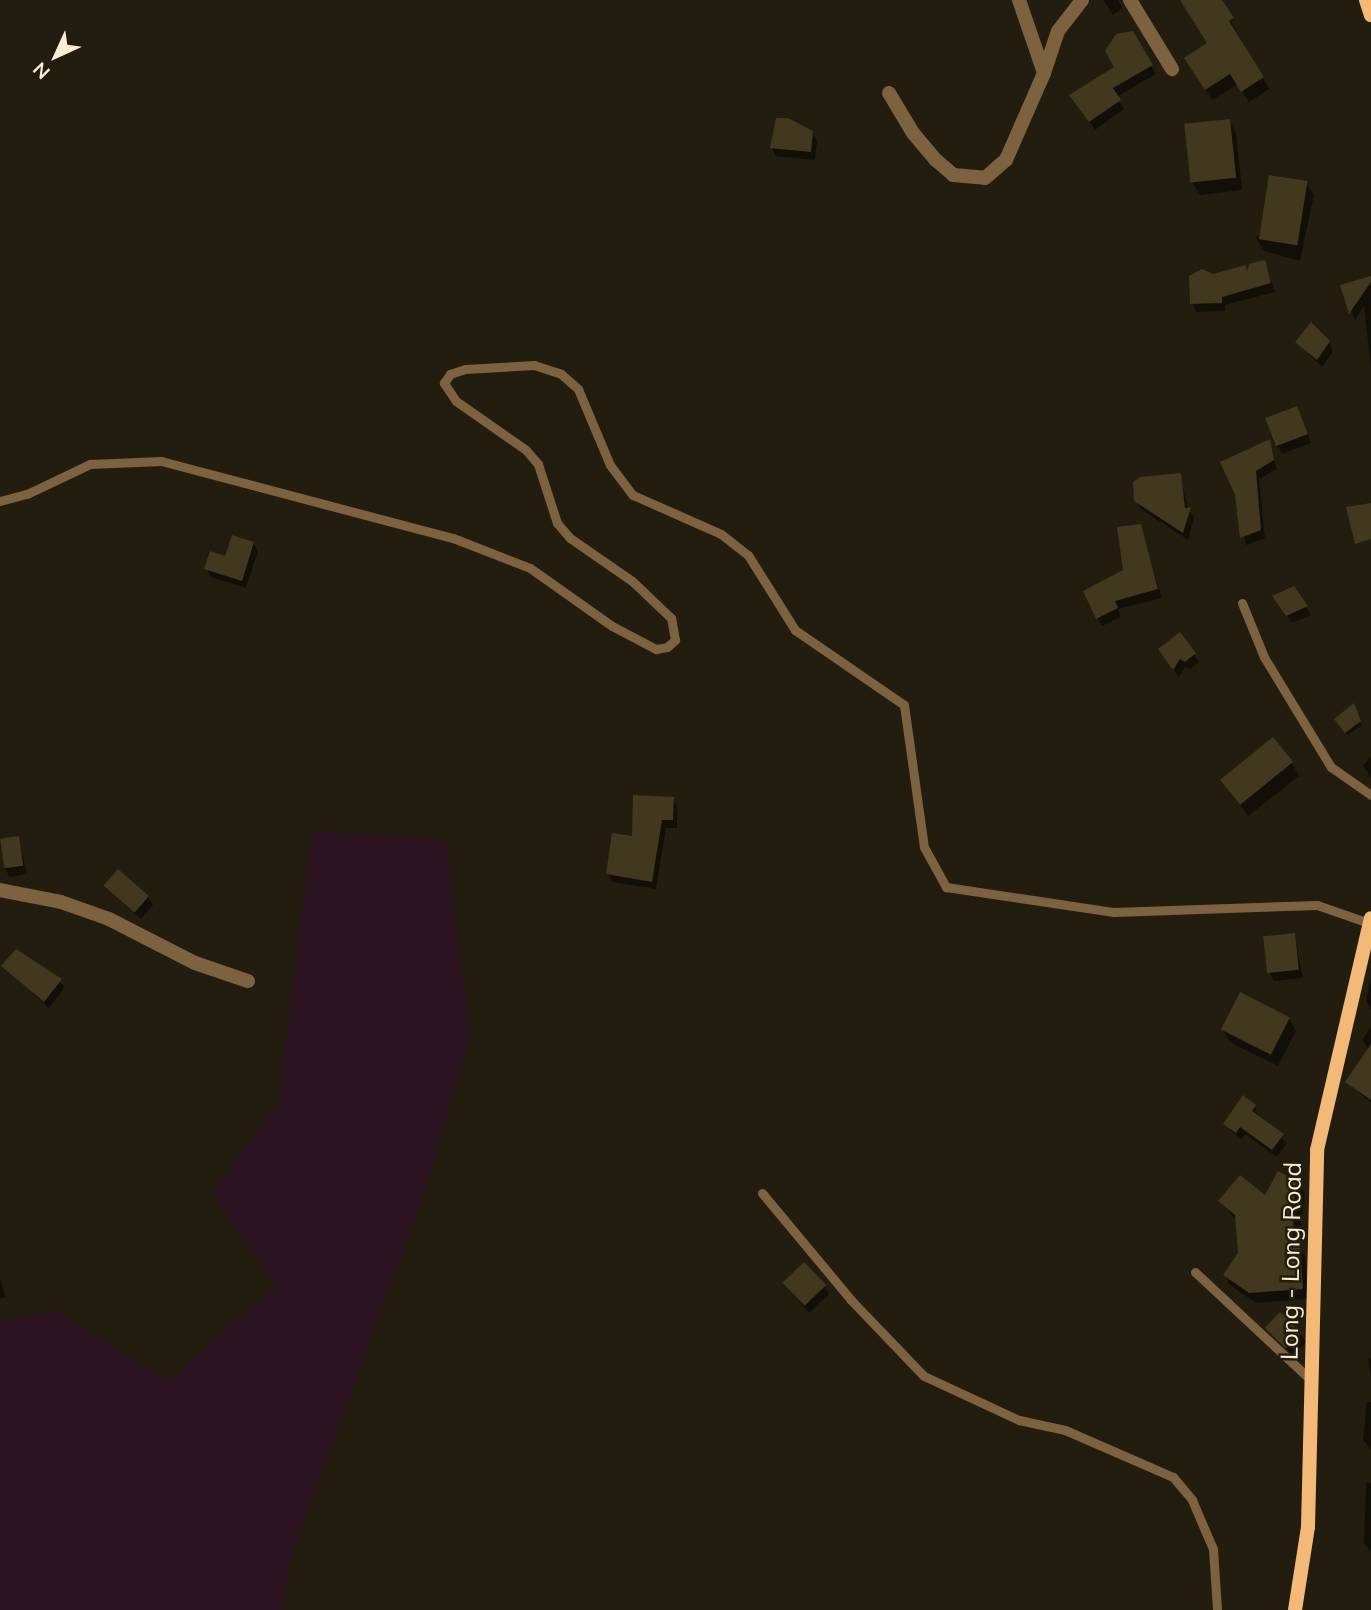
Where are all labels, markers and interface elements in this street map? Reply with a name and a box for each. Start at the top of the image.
north arrow [21,21,91,91]
text: N [28,57,55,84]
street label: Long - Long Road [1275,1162,1307,1360]

